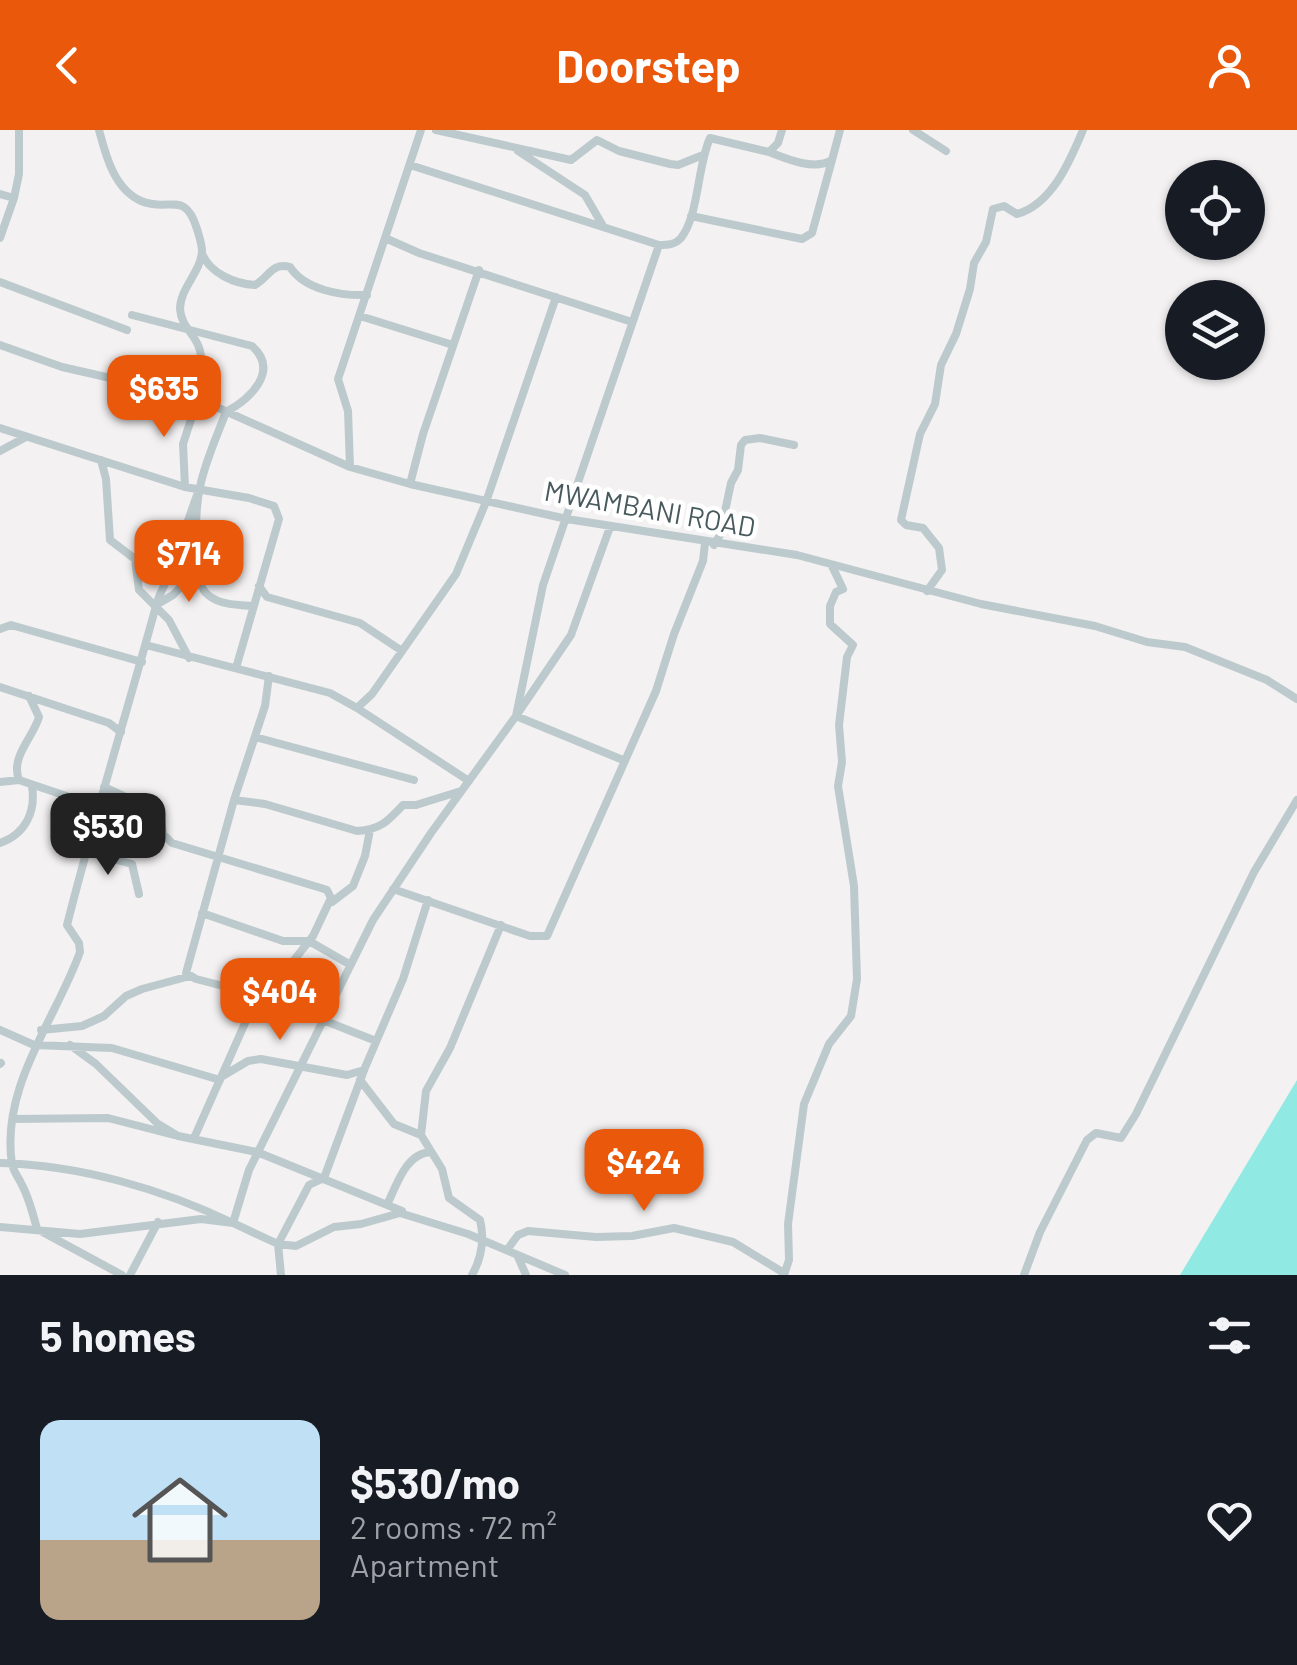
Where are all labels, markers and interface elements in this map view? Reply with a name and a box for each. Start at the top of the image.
icon: back [40,38,95,93]
text: Doorstep [556,38,741,92]
icon: person [1202,38,1257,93]
map controls [1165,160,1265,380]
button: locate [1165,160,1265,260]
button: layers [1165,280,1265,380]
pin: $635 [105,355,223,440]
text: $635 [129,368,199,406]
street label: MWAMBANI ROAD [542,473,758,543]
pin: $714 [130,520,248,605]
text: $714 [156,533,222,571]
pin: $530 [49,793,167,878]
text: $530 [72,806,144,844]
pin: $404 [221,958,339,1043]
text: $404 [242,971,318,1009]
pin: $424 [585,1129,703,1214]
text: $424 [607,1142,681,1180]
icon: filters [1202,1308,1257,1363]
text: 5 homes [40,1310,196,1360]
text: $530/mo [350,1457,520,1507]
icon: home [120,1460,240,1580]
icon: heart [1202,1493,1257,1548]
text: 2 rooms · 72 m² [350,1507,557,1545]
text: Apartment [350,1545,499,1583]

